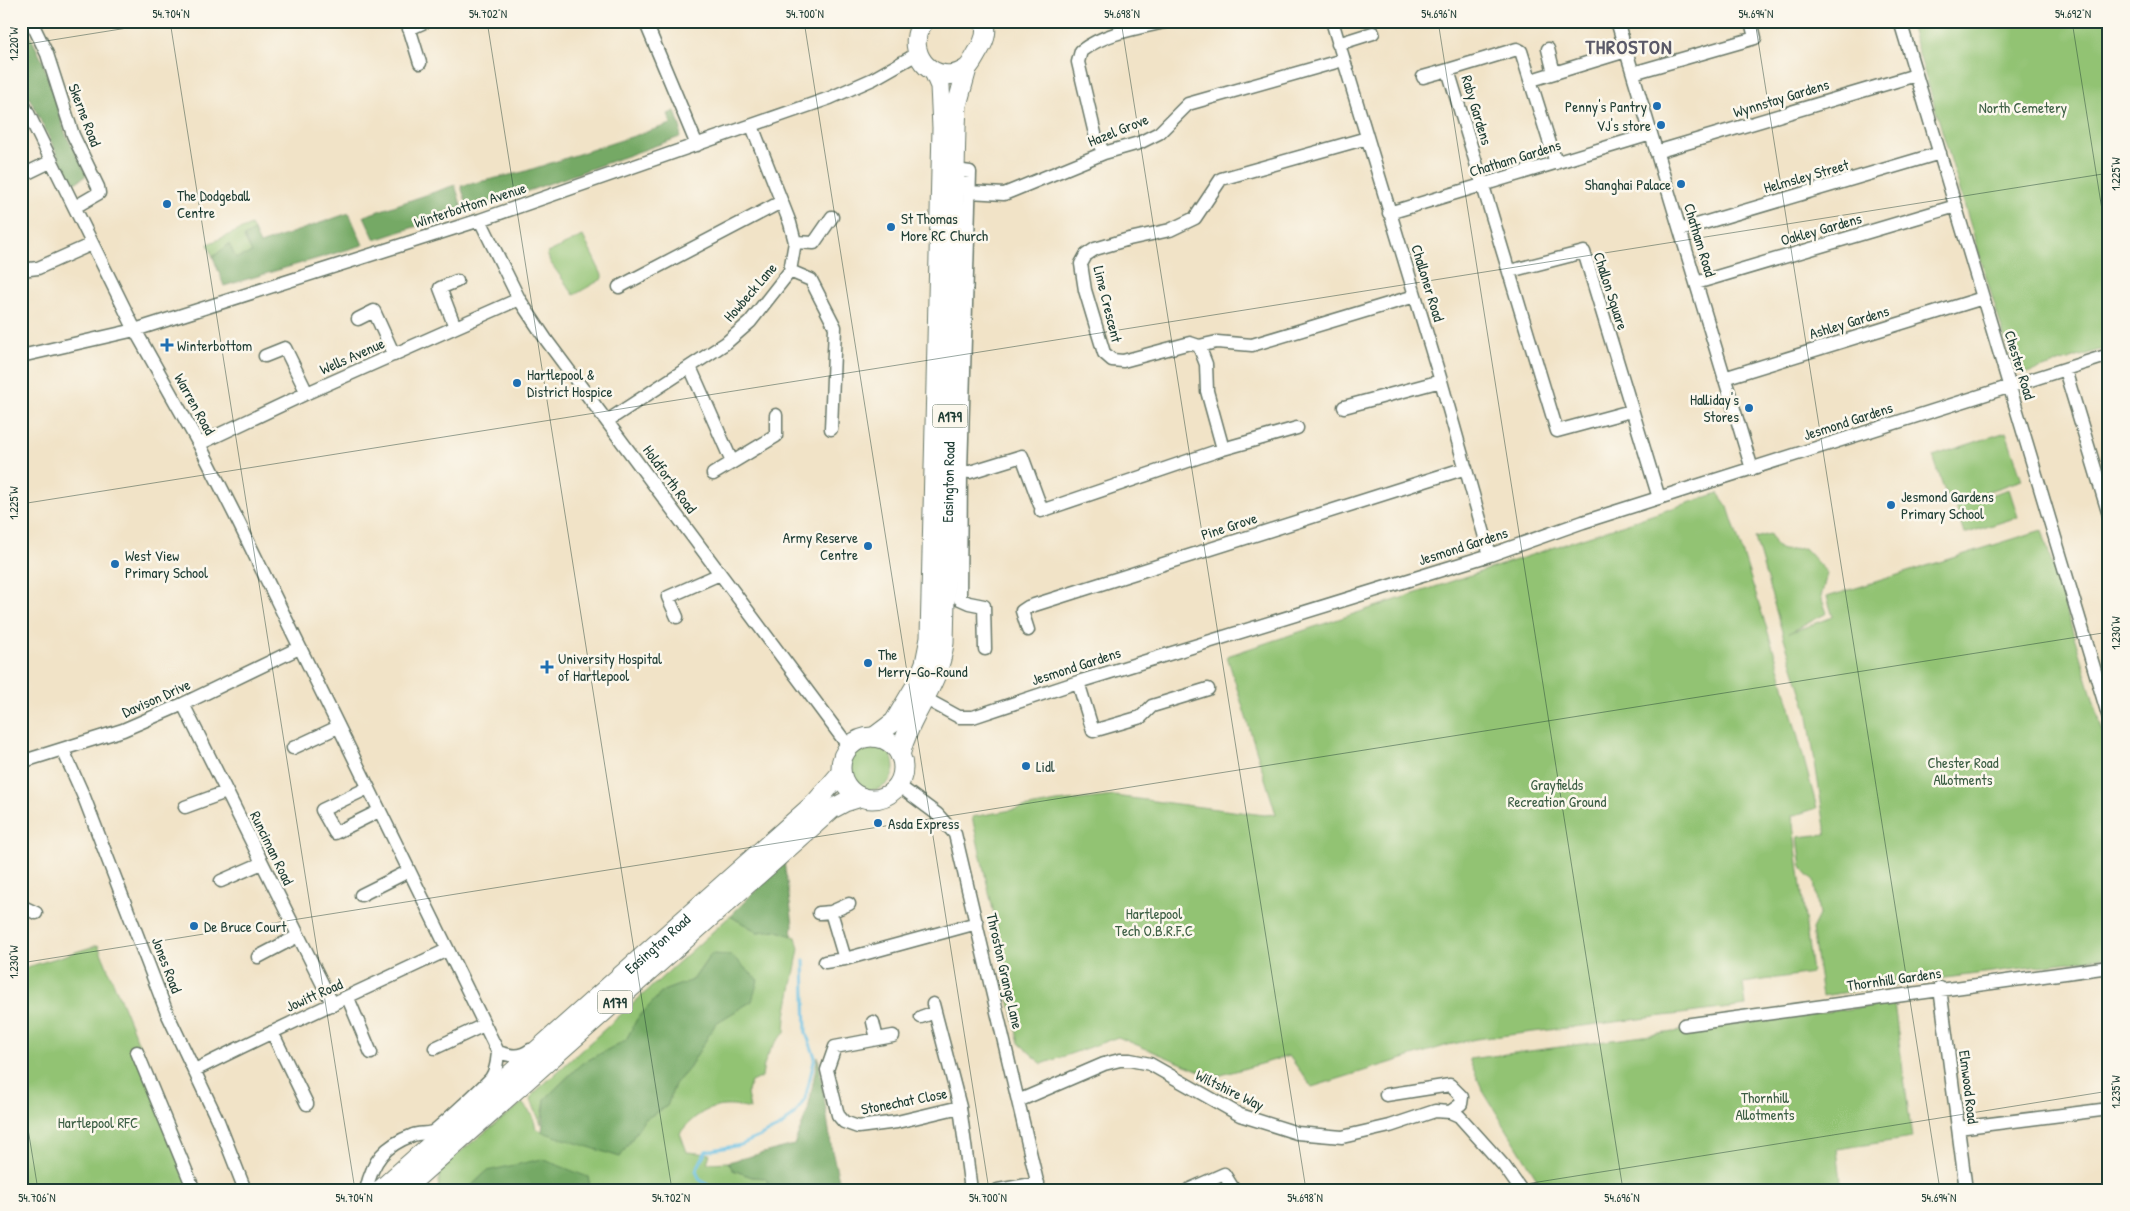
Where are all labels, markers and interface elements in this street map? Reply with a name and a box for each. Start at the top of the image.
text: 54.704°N [152,5,190,22]
text: 54.702°N [469,5,507,22]
text: 54.700°N [786,5,824,22]
text: 54.698°N [1104,5,1140,22]
text: 54.696°N [1421,5,1457,22]
text: 54.694°N [1738,5,1774,22]
text: 54.692°N [2055,5,2091,22]
text: 1.220°W [5,27,22,61]
district label: THROSTON [1584,33,1673,60]
street label: Raby Gardens [1456,73,1498,148]
street label: Wynnstay Gardens [1731,73,1832,123]
street label: Skerne Road [63,81,107,150]
place label: Penny's Pantry [1565,96,1647,117]
park label: North Cemetery [1979,97,2067,118]
marker: Penny's Pantry [1651,100,1663,112]
street label: Hazel Grove [1085,108,1151,152]
place label: VJ's store [1597,115,1651,136]
marker: VJ's store [1655,119,1667,131]
street label: Chatham Gardens [1467,134,1564,182]
street label: Helmsley Street [1761,154,1852,198]
text: 1.225°W [2107,157,2124,191]
place label: Shanghai Palace [1585,174,1671,195]
street label: Winterbottom Avenue [411,177,529,233]
marker: Shanghai Palace [1675,178,1687,190]
place label: The Dodgeball Centre [177,185,250,223]
marker: The Dodgeball Centre [161,198,173,210]
street label: Chatham Road [1679,201,1721,280]
street label: Oakley Gardens [1778,207,1864,251]
place label: St Thomas More RC Church [901,208,988,246]
marker: St Thomas More RC Church [885,221,897,233]
street label: Challoner Road [1406,242,1450,324]
street label: Challon Square [1589,249,1633,333]
street label: Howbeck Lane [718,258,782,326]
street label: Lime Crescent [1088,264,1128,345]
street label: Ashley Gardens [1807,300,1892,344]
street label: Chester Road [2000,328,2040,402]
street label: Wells Avenue [316,332,388,380]
place label: Winterbottom [177,335,252,356]
marker: Winterbottom [161,339,173,351]
place label: Hartlepool & District Hospice [527,364,612,402]
street label: Warren Road [169,369,221,439]
marker: Hartlepool & District Hospice [511,377,523,389]
place label: Halliday's Stores [1690,389,1739,427]
street label: Jesmond Gardens [1801,397,1896,445]
marker: Halliday's Stores [1743,402,1755,414]
road number: A179 [932,404,968,428]
street label: Holdforth Road [638,441,702,517]
street label: Easington Road [936,441,959,523]
text: 1.225°W [5,486,22,520]
place label: Jesmond Gardens Primary School [1901,486,1994,524]
marker: Jesmond Gardens Primary School [1885,499,1897,511]
street label: Pine Grove [1198,507,1260,545]
street label: Jesmond Gardens [1416,522,1511,570]
place label: Army Reserve Centre [783,527,858,565]
marker: Army Reserve Centre [862,540,874,552]
place label: West View Primary School [125,545,208,583]
marker: West View Primary School [109,558,121,570]
text: 1.230°W [2107,616,2124,650]
street label: Jesmond Gardens [1029,642,1124,690]
place label: The Merry-Go-Round [878,644,968,682]
place label: University Hospital of Hartlepool [558,648,662,686]
marker: The Merry-Go-Round [862,657,874,669]
marker: University Hospital of Hartlepool [540,660,554,674]
street label: Davison Drive [119,674,193,722]
park label: Chester Road Allotments [1927,752,1999,790]
place label: Lidl [1036,756,1055,777]
marker: Lidl [1020,760,1032,772]
park label: Grayfields Recreation Ground [1508,774,1606,812]
street label: Runciman Road [245,808,299,889]
place label: Asda Express [888,813,960,834]
marker: Asda Express [872,817,884,829]
park label: Hartlepool Tech O.B.R.F.C [1115,903,1193,941]
street label: Easington Road [620,908,695,978]
street label: Throston Grange Lane [981,911,1029,1031]
place label: De Bruce Court [204,916,287,937]
marker: De Bruce Court [188,920,200,932]
street label: Jones Road [147,934,187,996]
text: 1.230°W [5,945,22,979]
street label: Thornhill Gardens [1846,962,1943,996]
street label: Jowitt Road [282,973,346,1017]
road number: A179 [598,990,632,1014]
street label: Elmwood Road [1954,1049,1984,1125]
street label: Wiltshire Way [1192,1064,1268,1116]
text: 1.235°W [2107,1075,2124,1109]
street label: Stonechat Close [859,1082,949,1120]
park label: Thornhill Allotments [1736,1087,1795,1125]
park label: Hartlepool RFC [58,1112,138,1133]
text: 54.706°N [18,1189,56,1206]
text: 54.704°N [335,1189,373,1206]
text: 54.702°N [652,1189,690,1206]
text: 54.700°N [969,1189,1007,1206]
text: 54.698°N [1287,1189,1323,1206]
text: 54.696°N [1604,1189,1640,1206]
text: 54.694°N [1921,1189,1957,1206]

